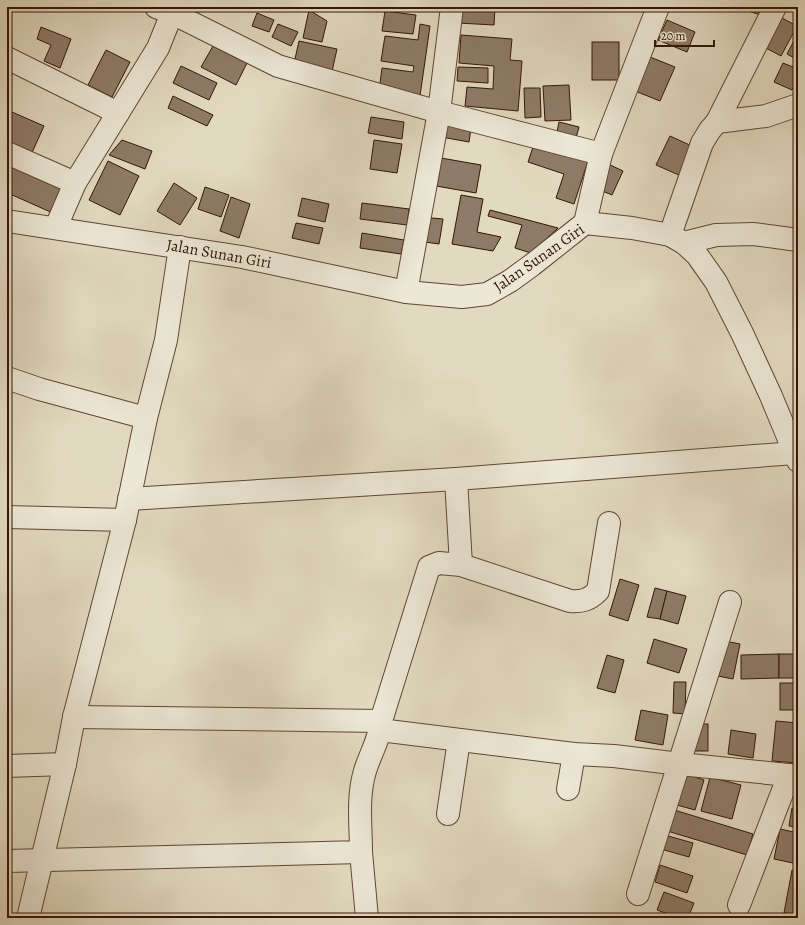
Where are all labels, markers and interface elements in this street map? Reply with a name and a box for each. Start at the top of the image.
scale bar [655,22,714,48]
text: 20 m [661,28,685,44]
street label: Jalan Sunan Giri [489,219,589,297]
street label: Jalan Sunan Giri [165,234,273,274]

